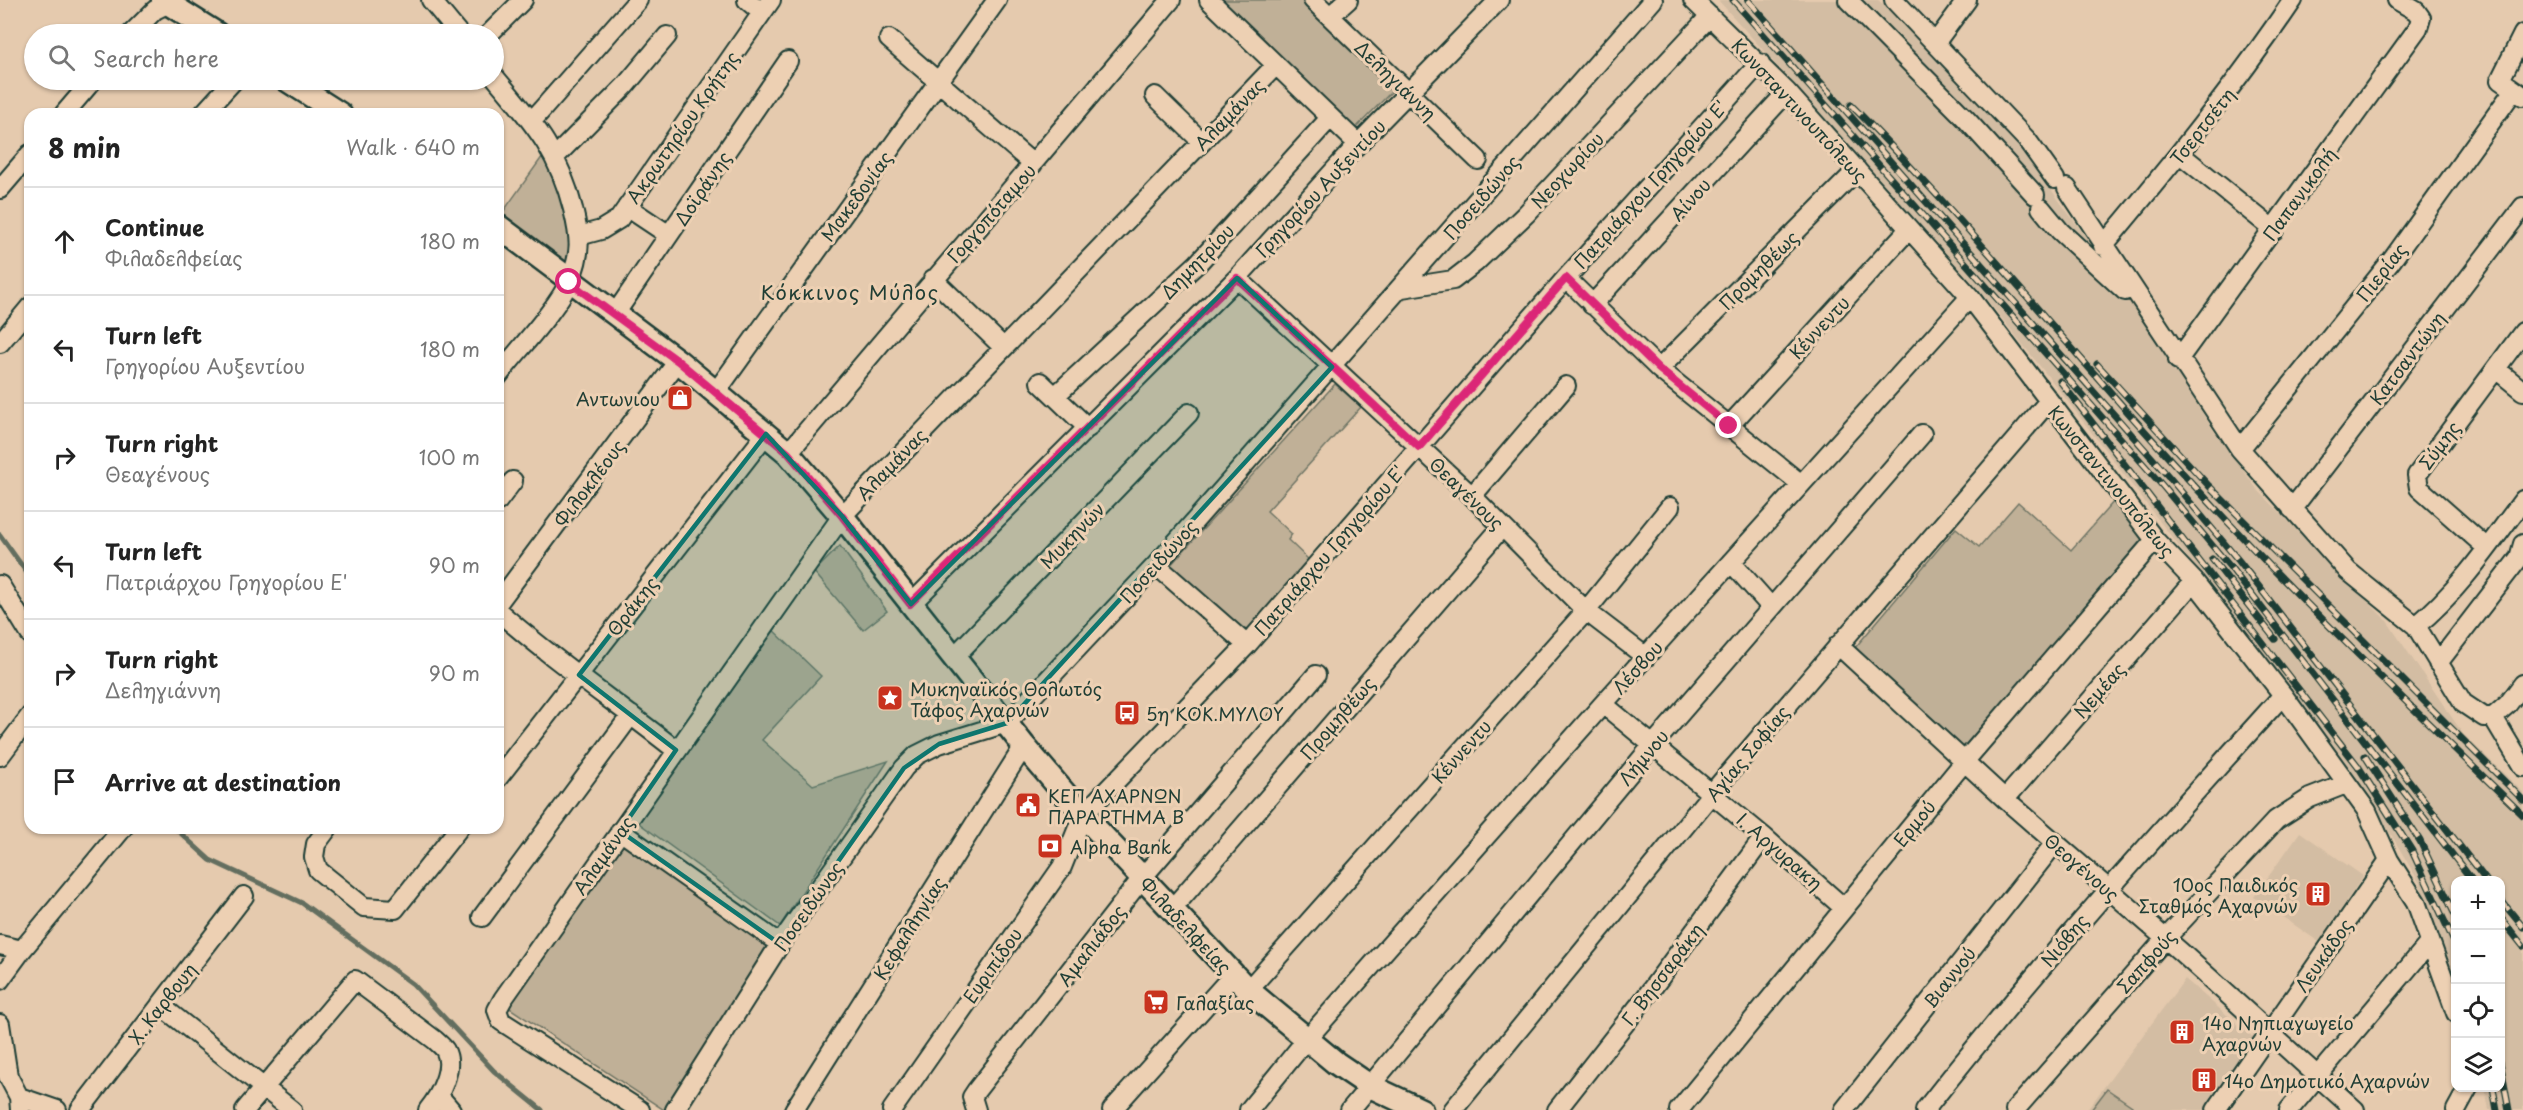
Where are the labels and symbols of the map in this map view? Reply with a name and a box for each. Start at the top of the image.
street label: Κωνσταντινουπόλεως [1726,32,1874,188]
street label: Δεληγιάννη [1349,34,1443,126]
street label: Ακρωτηρίου Κρήτης [619,45,745,209]
street label: Αλαμάνας [1188,72,1270,156]
street label: Τσερτσέτη [2163,82,2241,170]
street label: Πατριάρχου Γρηγορίου E' [1567,94,1733,274]
street label: Γρηγορίου Αυξεντίου [1249,113,1391,263]
street label: Νεοχωρίου [1524,126,1610,214]
street label: Παπανικολή [2256,142,2342,246]
street label: Δοϊράνης [667,145,737,231]
street label: Μακεδονίας [814,145,898,247]
street label: Ποσειδώνος [1437,149,1525,245]
street label: Γοργοπόταμου [940,157,1042,269]
street label: Αίνου [1663,172,1717,226]
street label: Δημητρίου [1154,217,1240,305]
street label: Προμηθέως [1712,224,1804,316]
street label: Πιερίας [2349,237,2413,307]
route start [555,268,581,294]
district label: Κόκκινος Μύλος [761,277,939,307]
street label: Κέννεντυ [1783,289,1855,365]
street label: Κατσαντώνη [2363,306,2451,410]
shop icon: Αντωνιου [665,383,695,413]
place label: Αντωνιου [576,385,660,412]
street label: Κωνσταντινουπόλεως [2042,399,2182,563]
route end [1715,412,1741,438]
street label: Σύμης [2412,415,2466,475]
street label: Αλαμάνας [850,422,932,506]
street label: Φιλοκλέους [547,434,631,532]
street label: Θεαγένους [1424,450,1510,536]
street label: Πατριάρχου Γρηγορίου E' [1247,459,1411,641]
street label: Μυκηνών [1033,496,1111,574]
street label: Ποσειδώνος [1113,513,1203,609]
street label: Θράκης [600,570,664,642]
street label: Λέσβου [1605,634,1669,700]
street label: Νεμέας [2067,656,2131,724]
street label: Προμηθέως [1293,670,1381,766]
place label: Μυκηναϊκός Θολωτός Τάφος Αχαρνών [910,675,1102,723]
place icon: Μυκηναϊκός Θολωτός Τάφος Αχαρνών [875,683,905,713]
bus stop icon: 5η ΚΟΚ.ΜΥΛΟΥ [1112,698,1142,728]
street label: Αγίας Σοφίας [1699,699,1795,807]
place label: 5η ΚΟΚ.ΜΥΛΟΥ [1146,700,1284,727]
street label: Κέννεντυ [1425,713,1497,789]
street label: Λήμνου [1612,723,1674,791]
place label: ΚΕΠ ΑΧΑΡΝΩΝ ΠΑΡΑΡΤΗΜΑ Β [1048,782,1184,830]
public building icon: ΚΕΠ ΑΧΑΡΝΩΝ ΠΑΡΑΡΤΗΜΑ Β [1013,790,1043,820]
street label: Ερμού [1887,794,1941,852]
street label: Ι. Αργυρακη [1731,806,1829,896]
street label: Αλαμάνας [566,810,640,900]
street label: Θεογένους [2039,827,2125,907]
bank icon: Alpha Bank [1035,831,1065,861]
place label: Alpha Bank [1070,833,1172,860]
street label: Ποσειδώνος [767,856,849,956]
street label: Κεφαλληνίας [866,871,952,985]
street label: Φιλαδελφείας [1134,871,1238,979]
place label: 10ος Παιδικός Σταθμός Αχαρνών [2139,871,2298,919]
building icon: 10ος Παιδικός Σταθμός Αχαρνών [2303,879,2333,909]
street label: Αμαλιάδος [1051,899,1131,991]
street label: Νιόβης [2034,908,2094,972]
street label: Λευκάδος [2288,913,2358,997]
street label: Γ. Βησσαράκη [1614,917,1710,1031]
street label: Ευριπίδου [956,922,1028,1008]
street label: Σαπφούς [2110,923,2182,999]
street label: Βιαννού [1916,941,1982,1013]
street label: Χ. Καρβουη [122,957,202,1049]
supermarket icon: Γαλαξίας [1141,987,1171,1017]
place label: Γαλαξίας [1176,989,1254,1016]
place label: 14ο Νηπιαγωγείο Αχαρνών [2202,1009,2354,1057]
building icon: 14ο Νηπιαγωγείο Αχαρνών [2167,1017,2197,1047]
building icon: 14ο Δημοτικό Αχαρνών [2189,1065,2219,1095]
place label: 14ο Δημοτικό Αχαρνών [2224,1067,2430,1094]

